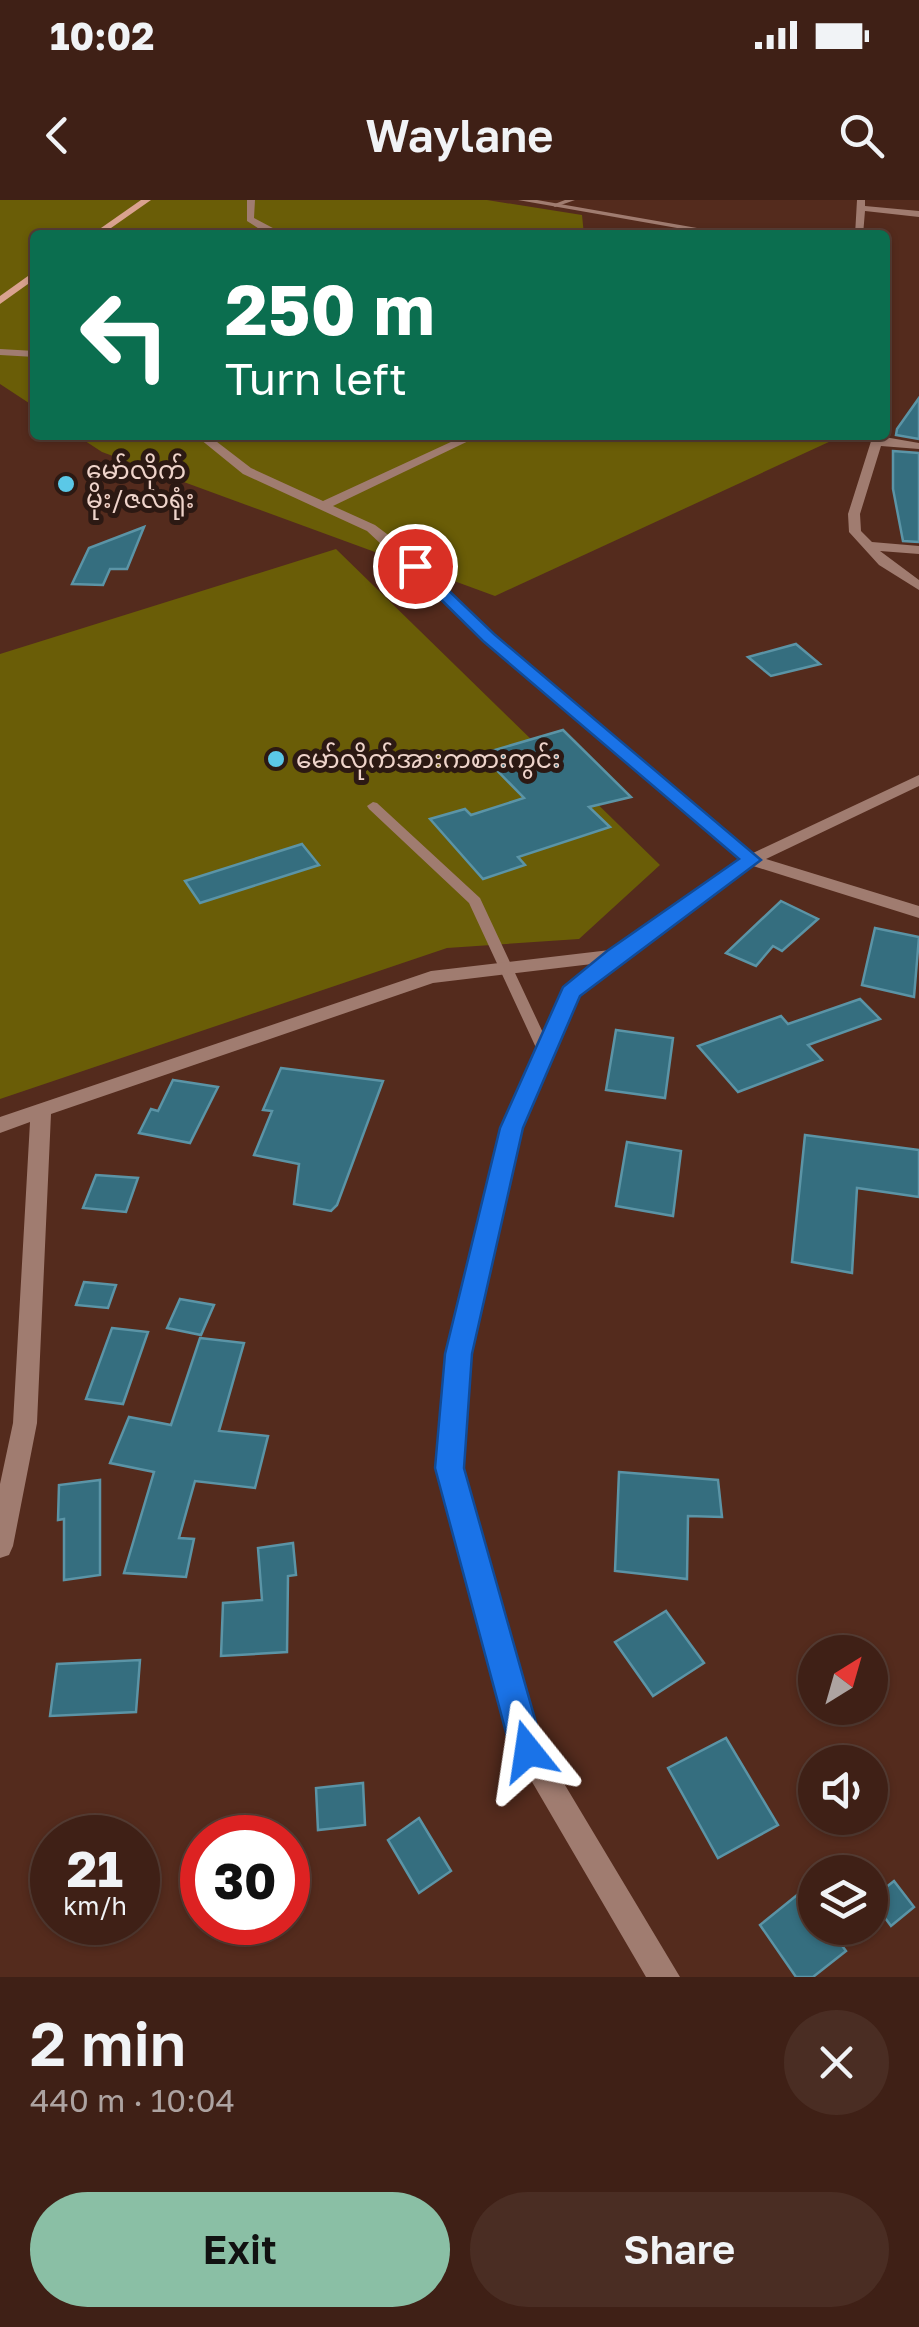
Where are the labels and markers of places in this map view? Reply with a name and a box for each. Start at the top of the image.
place label: မော်လိုက် မိုး/ဇလရုံး [86,453,194,520]
marker: မော်လိုက် မိုး/ဇလရုံး [55,473,77,495]
pin [373,524,458,609]
place label: မော်လိုက်အားကစားကွင်း [296,742,561,780]
marker: မော်လိုက်အားကစားကွင်း [265,748,287,770]

